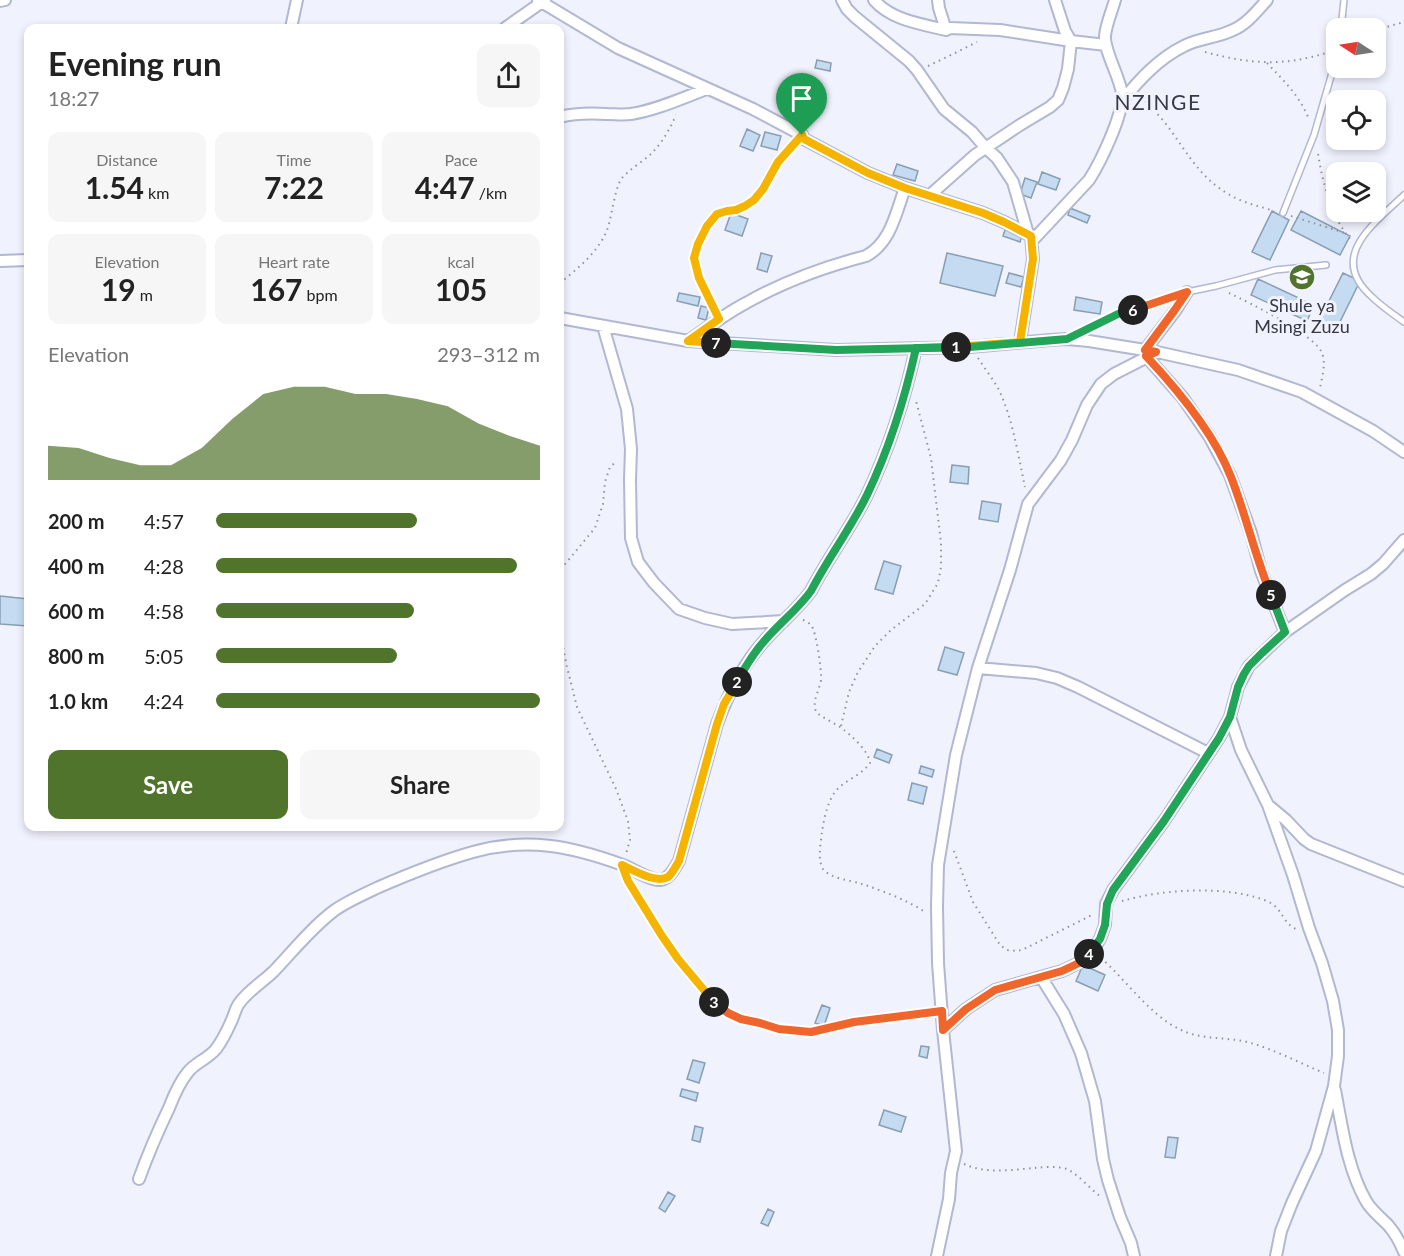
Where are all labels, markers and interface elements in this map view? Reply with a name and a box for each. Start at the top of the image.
north arrow [1326,18,1386,78]
map controls [1326,18,1386,222]
text: Evening run [48,43,222,83]
button: share [477,44,540,107]
pin [776,73,827,135]
icon: arrive [785,82,818,115]
text: 18:27 [48,86,99,110]
district label: NZINGE [1114,89,1202,114]
button: locate [1326,90,1386,150]
text: Distance [96,150,158,169]
text: Time [277,150,311,169]
text: Pace [444,150,478,169]
button: layers [1326,162,1386,222]
text: 1.54 [85,169,144,205]
text: 7:22 [264,169,324,205]
text: 4:47 [415,169,475,205]
text: km [144,183,169,202]
text: /km [475,183,507,202]
text: Elevation [95,252,160,271]
text: Heart rate [258,252,330,271]
text: kcal [447,252,475,271]
school or university icon: Shule ya Msingi Zuzu [1287,262,1317,292]
text: 19 [101,271,136,307]
text: 167 [250,271,303,307]
text: 105 [435,271,487,307]
text: m [136,285,153,304]
text: bpm [303,285,338,304]
place label: Shule ya Msingi Zuzu [1254,294,1350,337]
pin: 6 [1118,295,1148,325]
text: 6 [1128,300,1138,319]
pin: 7 [701,328,731,358]
pin: 1 [941,332,971,362]
text: 7 [711,333,721,352]
text: 1 [951,337,961,356]
text: Elevation [48,342,129,366]
text: 293–312 m [437,342,540,366]
text: 200 m [48,509,104,533]
text: 4:57 [144,509,184,533]
text: 400 m [48,554,104,578]
text: 4:28 [144,554,184,578]
pin: 5 [1256,580,1286,610]
text: 5 [1266,585,1276,604]
text: 600 m [48,599,104,623]
text: 4:58 [144,599,184,623]
text: 800 m [48,644,104,668]
text: 5:05 [144,644,184,668]
pin: 2 [722,667,752,697]
text: 2 [732,672,742,691]
text: 1.0 km [48,689,108,713]
text: 4:24 [144,689,184,713]
button: Save [48,750,288,819]
button: Share [300,750,540,819]
pin: 4 [1074,939,1104,969]
text: 4 [1084,944,1094,963]
pin: 3 [699,987,729,1017]
text: 3 [709,992,719,1011]

